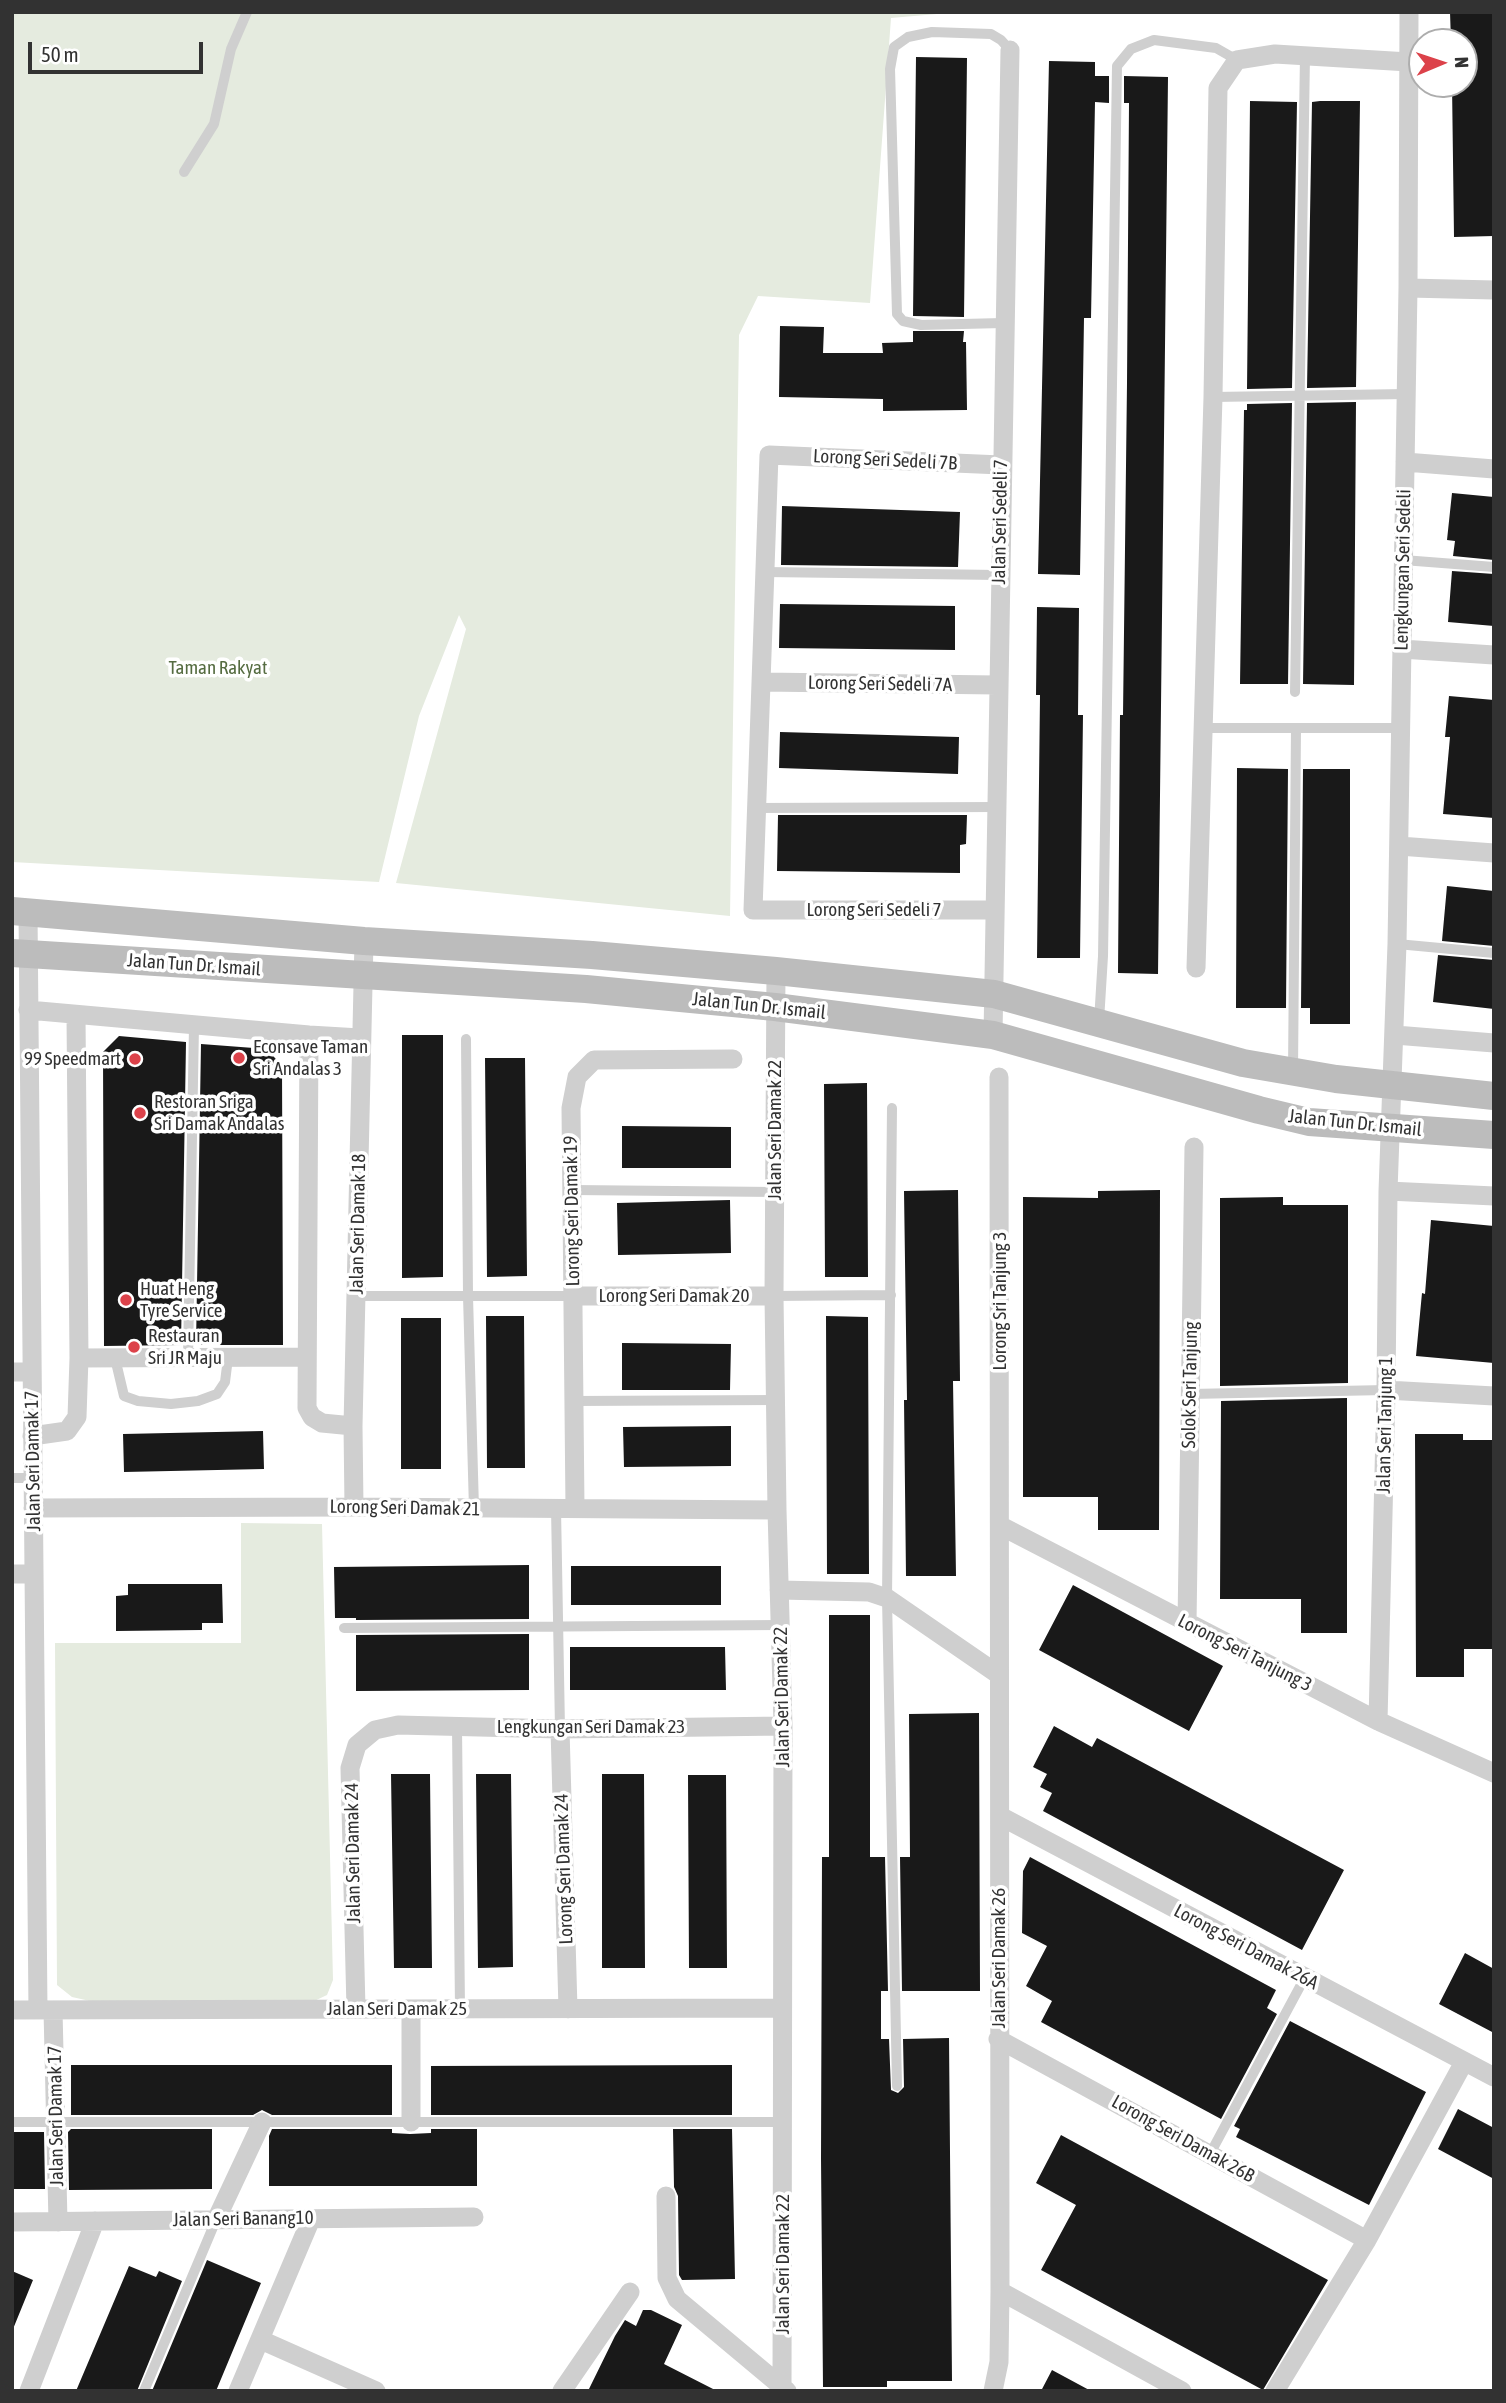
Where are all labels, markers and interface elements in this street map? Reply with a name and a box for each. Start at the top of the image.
scale bar [32,28,206,72]
north arrow [1408,28,1478,98]
text: 50 m [41,42,79,66]
text: N [1451,56,1473,68]
street label: Lorong Seri Sedeli 7B [812,445,958,475]
street label: Jalan Seri Sedeli 7 [988,459,1012,585]
street label: Lengkungan Seri Sedeli [1390,489,1416,651]
park label: Taman Rakyat [169,657,267,679]
street label: Lorong Seri Sedeli 7A [808,671,952,697]
street label: Lorong Seri Sedeli 7 [806,899,942,921]
street label: Jalan Tun Dr. Ismail [126,949,262,981]
street label: Jalan Tun Dr. Ismail [691,988,827,1024]
place label: Econsave Taman Sri Andalas 3 [253,1036,368,1080]
place label: 99 Speedmart [24,1048,121,1070]
marker: Econsave Taman Sri Andalas 3 [231,1050,247,1066]
marker: 99 Speedmart [127,1051,143,1067]
street label: Jalan Seri Damak 22 [764,1060,786,1200]
place label: Restoran Sriga Sri Damak Andalas [154,1091,284,1135]
marker: Restoran Sriga Sri Damak Andalas [132,1105,148,1121]
street label: Jalan Tun Dr. Ismail [1287,1105,1423,1141]
street label: Lorong Seri Damak 19 [559,1135,585,1287]
street label: Jalan Seri Damak 18 [345,1154,371,1294]
street label: Lorong Sri Tanjung 3 [989,1232,1011,1370]
place label: Huat Heng Tyre Service [140,1278,222,1322]
street label: Lorong Seri Damak 20 [599,1285,749,1307]
marker: Huat Heng Tyre Service [118,1292,134,1308]
street label: Solok Seri Tanjung [1177,1321,1203,1449]
place label: Restauran Sri JR Maju [148,1325,222,1369]
marker: Restauran Sri JR Maju [126,1339,142,1355]
street label: Jalan Seri Tanjung 1 [1372,1356,1398,1494]
street label: Jalan Seri Damak 17 [20,1391,46,1531]
street label: Lorong Seri Damak 21 [329,1495,481,1521]
street label: Lorong Seri Tanjung 3 [1174,1609,1316,1697]
street label: Jalan Seri Damak 22 [769,1627,795,1767]
street label: Lengkungan Seri Damak 23 [497,1716,685,1738]
street label: Jalan Seri Damak 24 [340,1783,366,1923]
street label: Lorong Seri Damak 24 [550,1793,578,1945]
street label: Jalan Seri Damak 26 [988,1888,1010,2028]
street label: Lorong Seri Damak 26A [1170,1899,1322,1995]
street label: Jalan Seri Damak 25 [327,1998,467,2020]
street label: Jalan Seri Damak 17 [43,2046,69,2186]
street label: Lorong Seri Damak 26B [1108,2090,1258,2188]
street label: Jalan Seri Damak 22 [772,2194,794,2334]
street label: Jalan Seri Banang10 [172,2206,314,2232]

